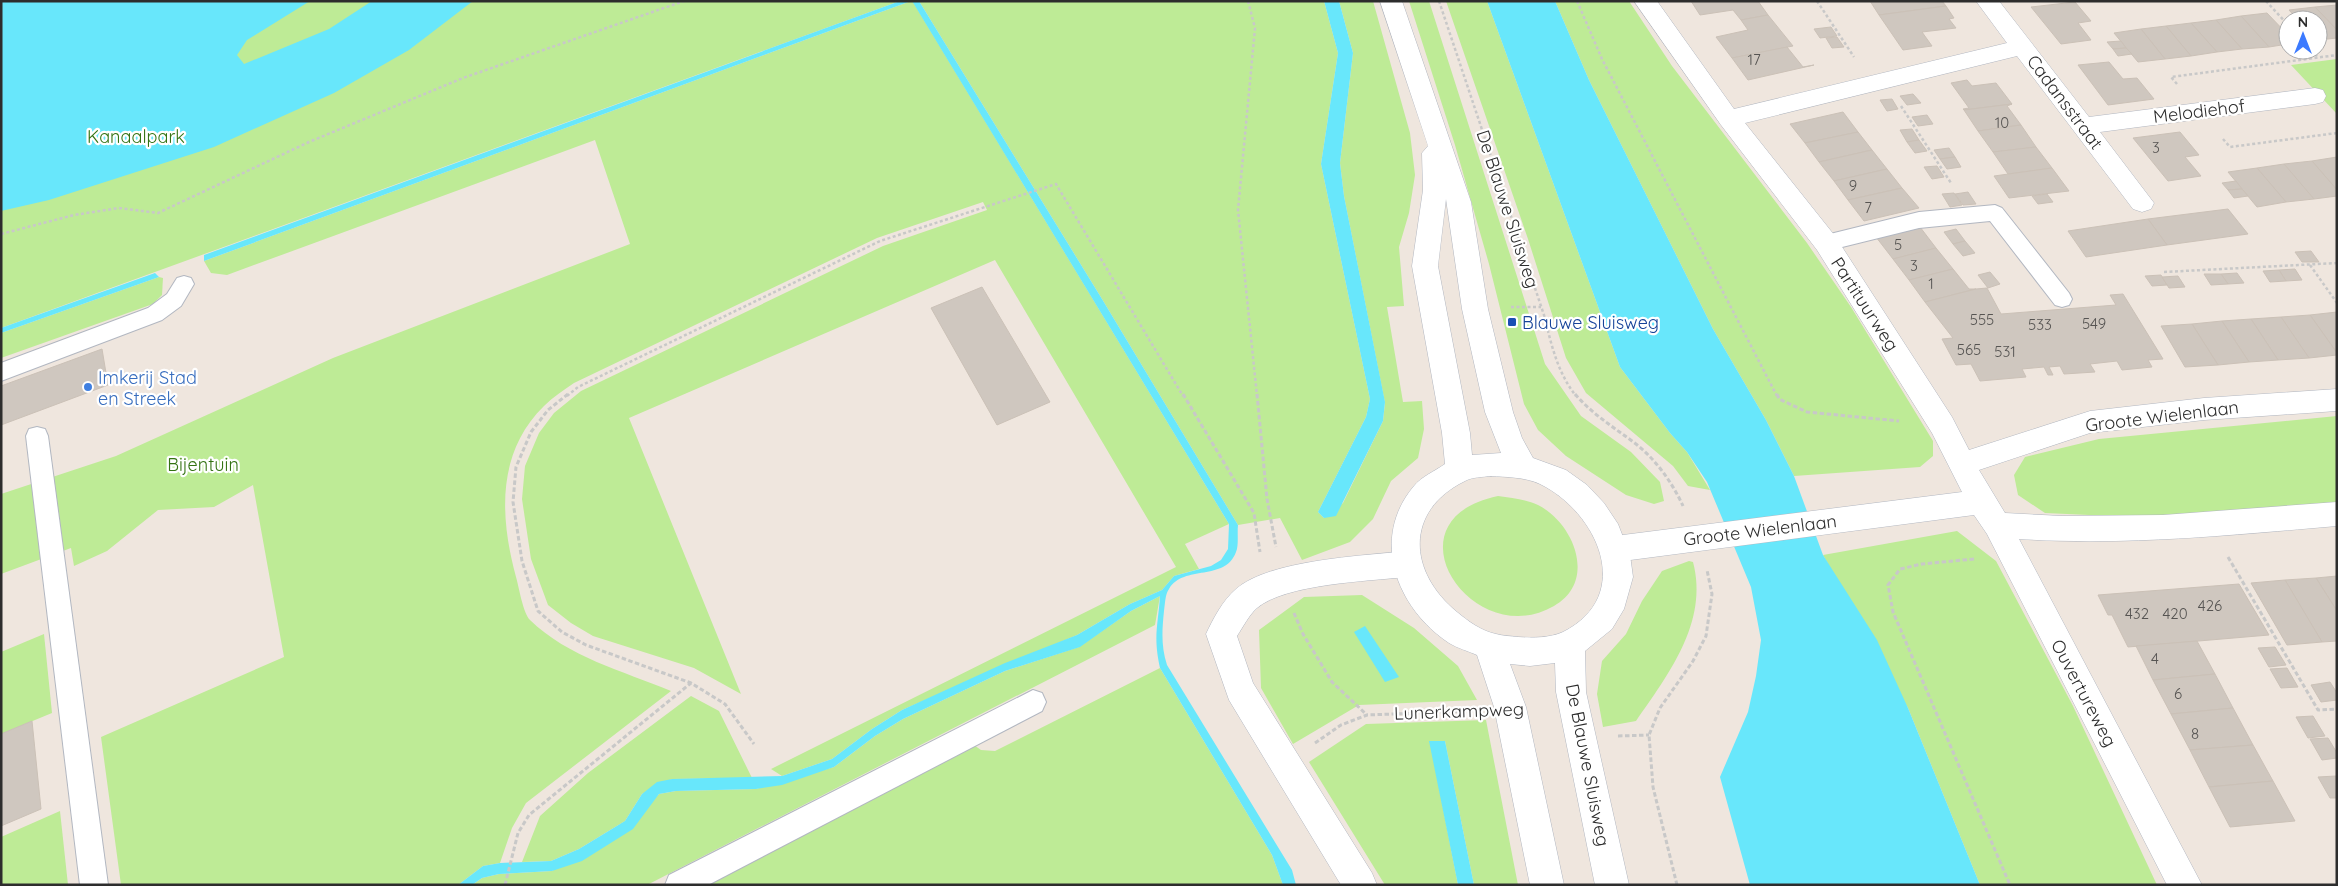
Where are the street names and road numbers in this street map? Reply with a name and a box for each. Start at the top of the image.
street label: Cadansstraat [2022,50,2108,154]
street label: Melodiehof [2152,94,2247,128]
street label: De Blauwe Sluisweg [1472,127,1544,291]
street label: Partituurweg [1826,253,1904,355]
street label: Groote Wielenlaan [2084,395,2240,437]
street label: Groote Wielenlaan [1682,509,1838,551]
street label: Ouvertureweg [2046,635,2122,751]
street label: De Blauwe Sluisweg [1561,682,1615,848]
street label: Lunerkampweg [1394,697,1524,725]

